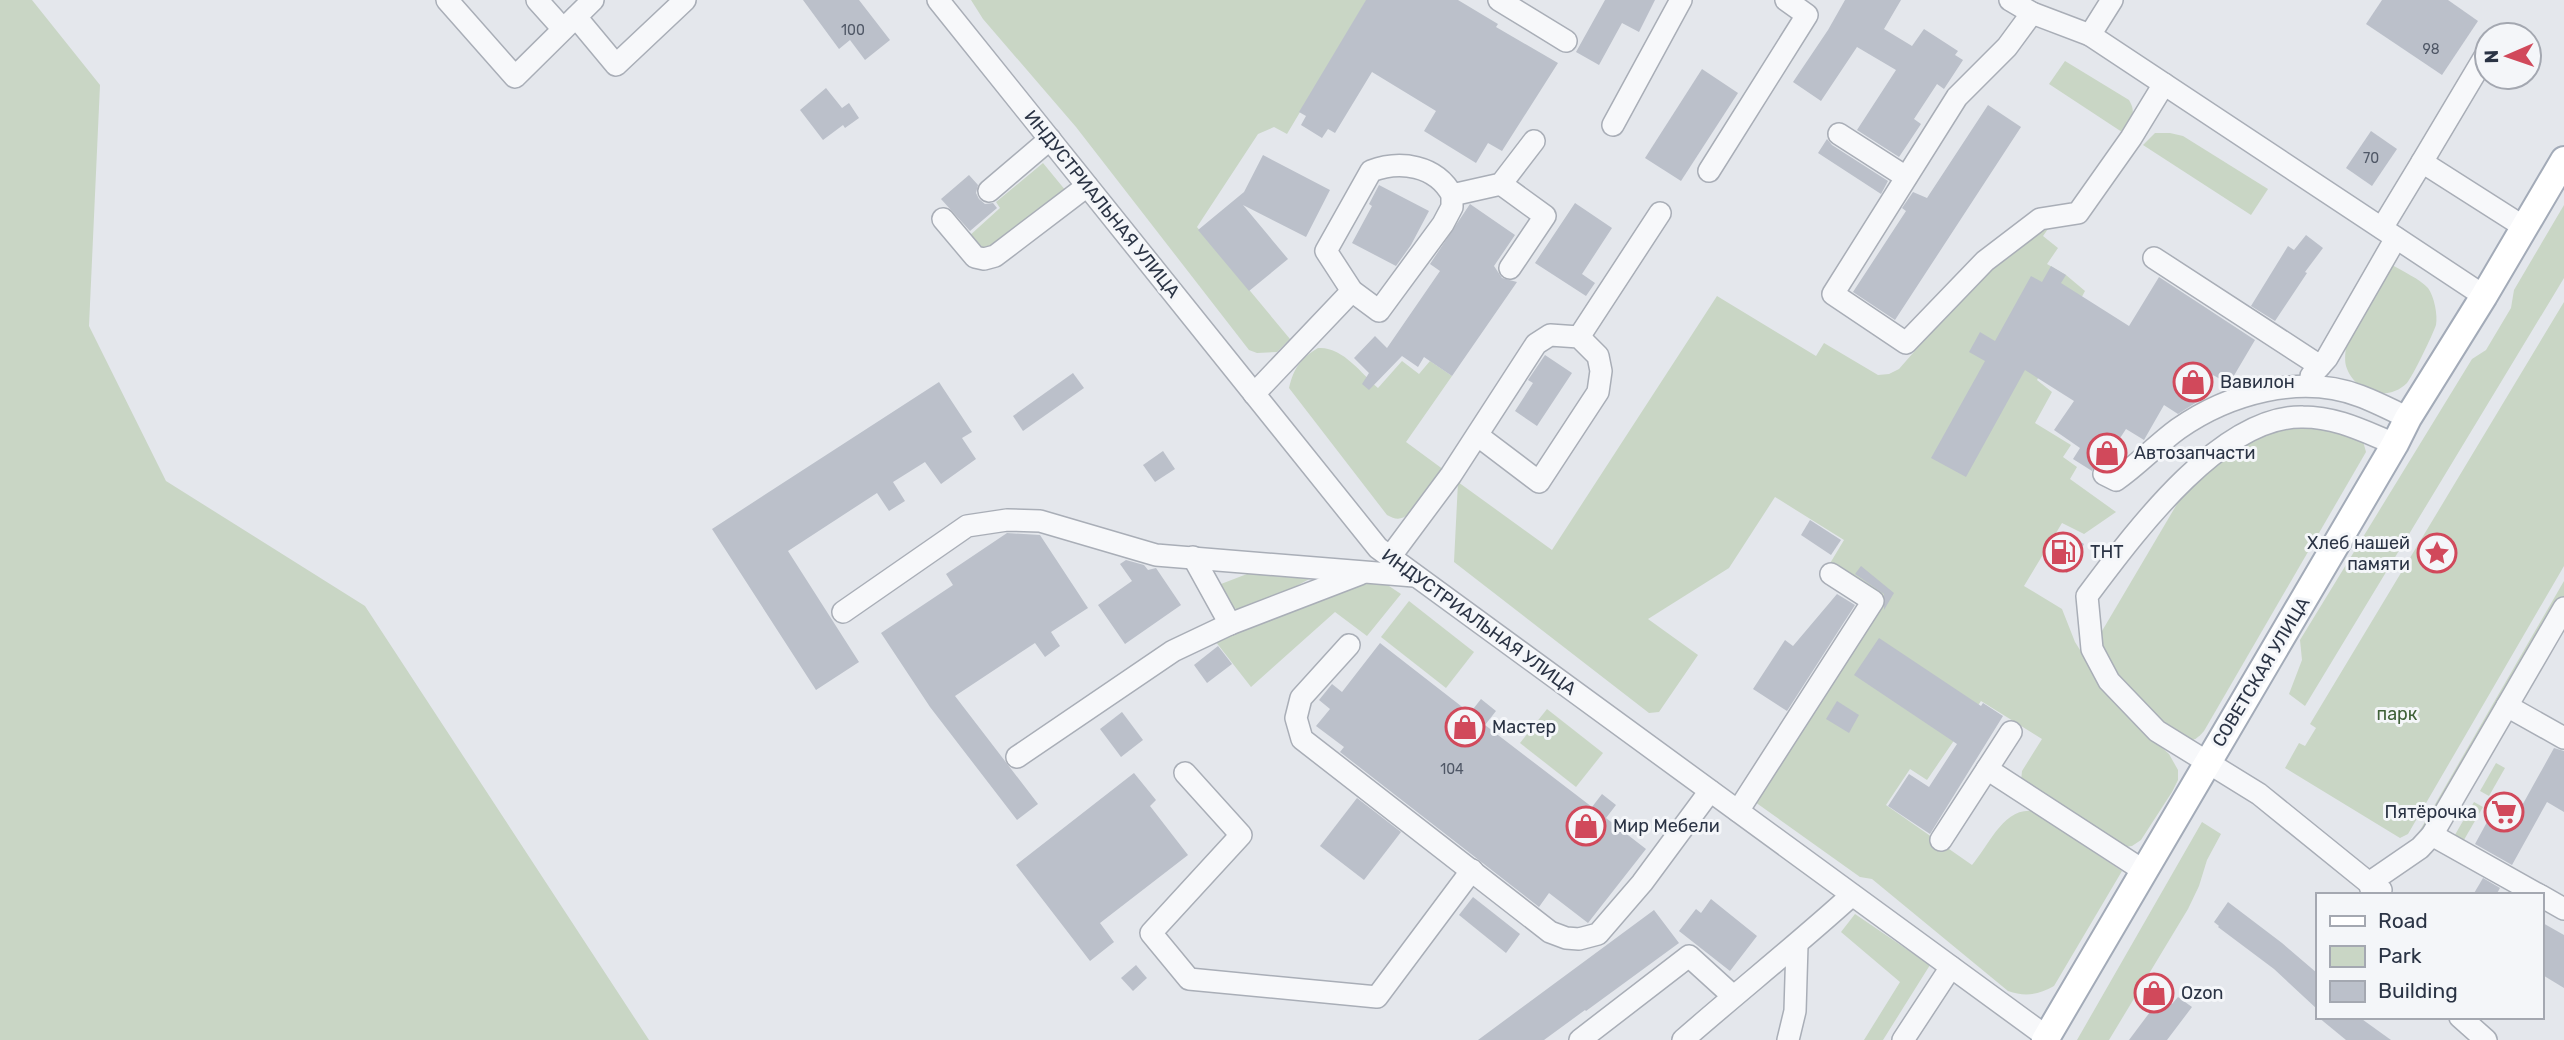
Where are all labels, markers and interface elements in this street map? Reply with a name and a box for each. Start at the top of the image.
north arrow [2473,21,2543,91]
house number: 100 [841,22,865,39]
house number: 98 [2422,41,2440,58]
text: N [2480,49,2503,64]
street label: ИНДУСТРИАЛЬНАЯ УЛИЦА [1020,106,1184,302]
house number: 70 [2363,150,2379,167]
shop icon: Вавилон [2172,361,2214,403]
place label: Вавилон [2220,371,2295,393]
shop icon: Автозапчасти [2086,432,2128,474]
place label: Автозапчасти [2134,442,2255,464]
fuel station icon: ТНТ [2042,531,2084,573]
place label: Хлеб нашей памяти [2307,532,2410,575]
place icon: Хлеб нашей памяти [2416,532,2458,574]
place label: ТНТ [2090,541,2124,563]
street label: ИНДУСТРИАЛЬНАЯ УЛИЦА [1378,544,1580,700]
street label: СОВЕТСКАЯ УЛИЦА [2208,593,2314,751]
park label: парк [2377,703,2418,725]
shop icon: Мастер [1444,706,1486,748]
place label: Мастер [1492,716,1556,738]
house number: 104 [1440,761,1464,778]
supermarket icon: Пятёрочка [2483,791,2525,833]
place label: Пятёрочка [2384,801,2477,823]
shop icon: Мир Мебели [1565,805,1607,847]
place label: Мир Мебели [1613,815,1720,837]
legend [2316,893,2543,1019]
text: Road [2378,908,2428,933]
text: Park [2378,943,2422,968]
shop icon: Ozon [2133,972,2175,1014]
text: Building [2378,978,2458,1003]
place label: Ozon [2181,982,2223,1004]

